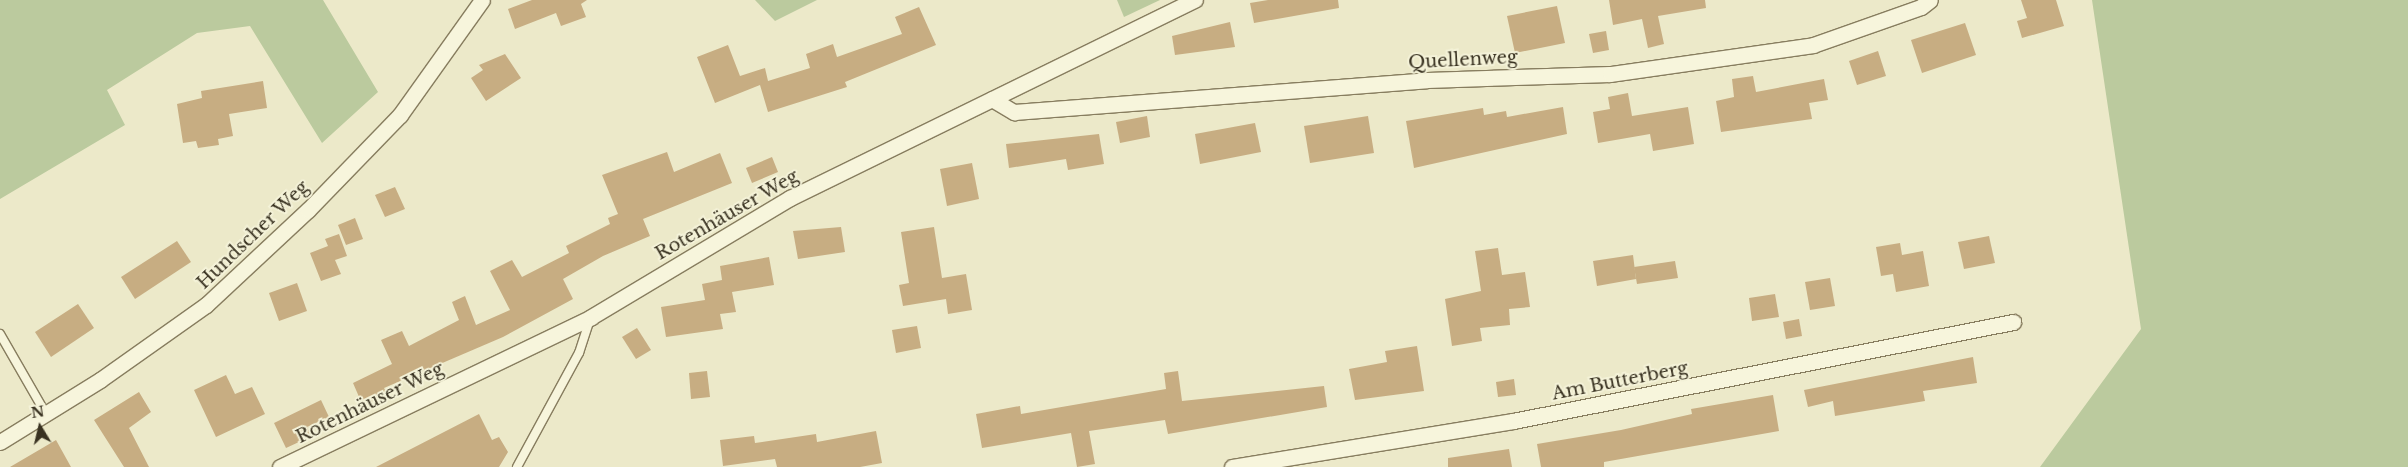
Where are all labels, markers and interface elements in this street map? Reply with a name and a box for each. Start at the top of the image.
street label: Quellenweg [1408,46,1518,74]
street label: Rotenhäuser Weg [651,165,803,265]
street label: Hundscher Weg [192,176,314,294]
street label: Am Butterberg [1550,357,1690,405]
street label: Rotenhäuser Weg [292,358,448,448]
north arrow [15,402,65,452]
text: N [30,402,46,422]

